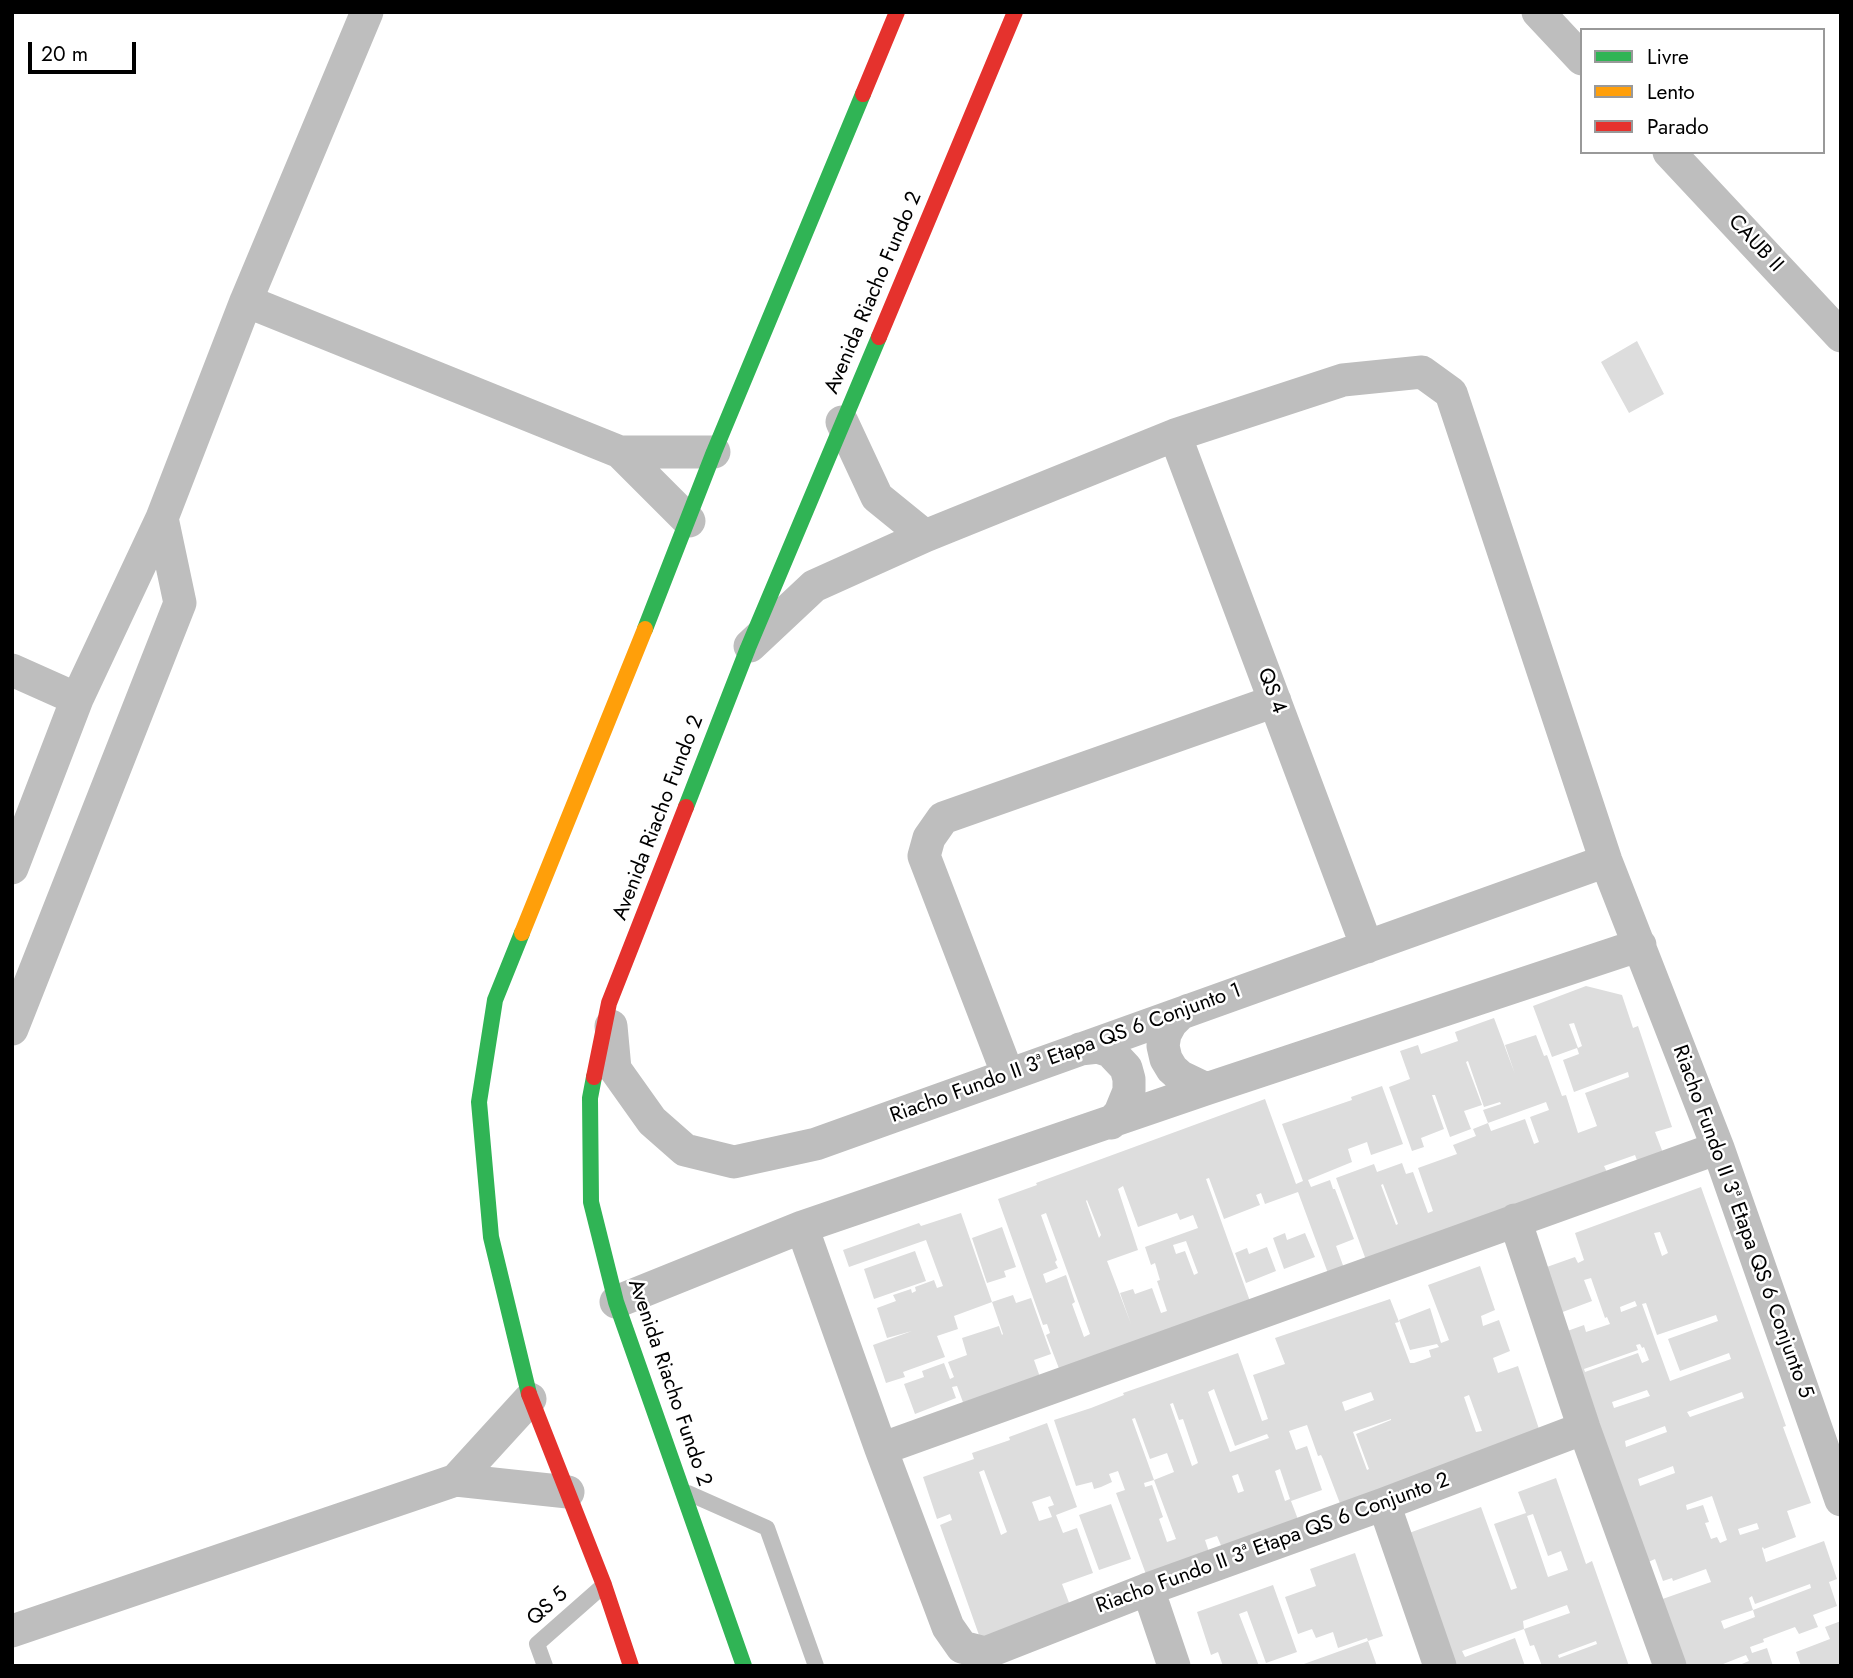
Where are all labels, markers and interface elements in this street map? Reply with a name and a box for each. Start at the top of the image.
scale bar [32,28,140,72]
legend [1580,28,1825,154]
text: 20 m [41,39,88,69]
text: Livre [1647,42,1689,72]
text: Lento [1647,77,1695,107]
text: Parado [1647,112,1709,142]
street label: Avenida Riacho Fundo 2 [820,188,928,398]
street label: CAUB II [1722,210,1788,278]
street label: QS 4 [1251,665,1291,717]
street label: Avenida Riacho Fundo 2 [608,712,710,924]
street label: Riacho Fundo II 3ª Etapa QS 6 Conjunto 1 [887,979,1245,1129]
street label: Riacho Fundo II 3ª Etapa QS 6 Conjunto 5 [1666,1042,1818,1402]
street label: Avenida Riacho Fundo 2 [622,1276,716,1490]
street label: Riacho Fundo II 3ª Etapa QS 6 Conjunto 2 [1093,1468,1453,1620]
street label: QS 5 [522,1582,574,1632]

